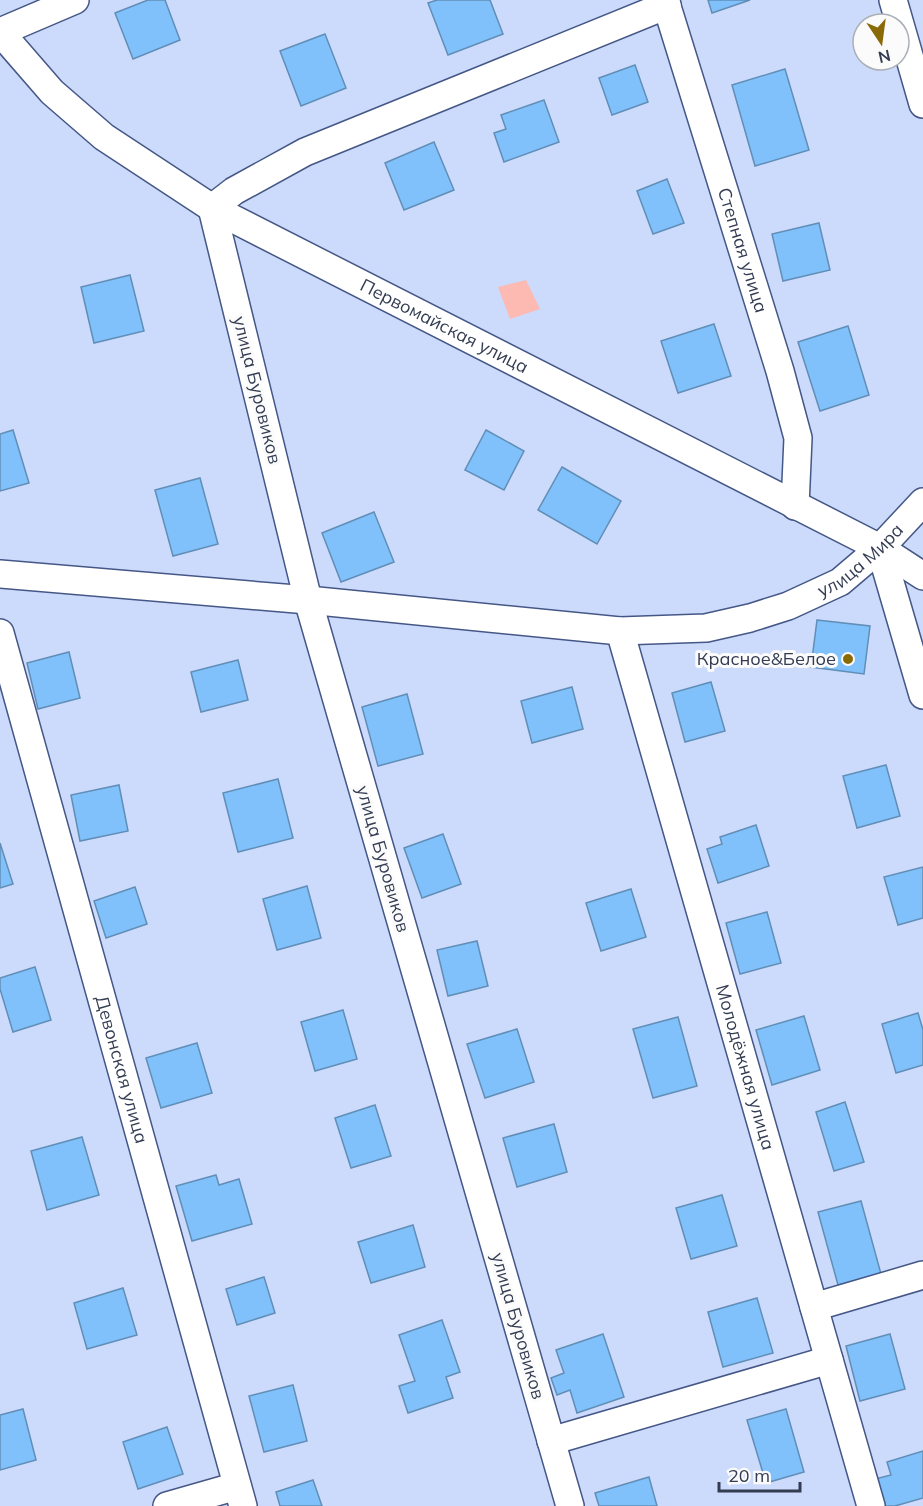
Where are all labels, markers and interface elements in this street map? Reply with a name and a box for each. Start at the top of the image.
north arrow [851,12,911,72]
text: N [876,46,893,68]
street label: Степная улица [713,185,773,316]
street label: Первомайская улица [356,273,533,378]
street label: улица Буровиков [228,314,287,466]
street label: улица Мира [814,518,908,602]
place label: Красное&Белое [697,647,836,670]
marker: Красное&Белое [841,652,855,666]
street label: улица Буровиков [352,783,415,935]
street label: Молодёжная улица [711,982,780,1153]
street label: Девонская улица [90,993,153,1146]
street label: улица Буровиков [487,1250,550,1402]
scale bar [719,1455,800,1493]
text: 20 m [728,1464,770,1487]

